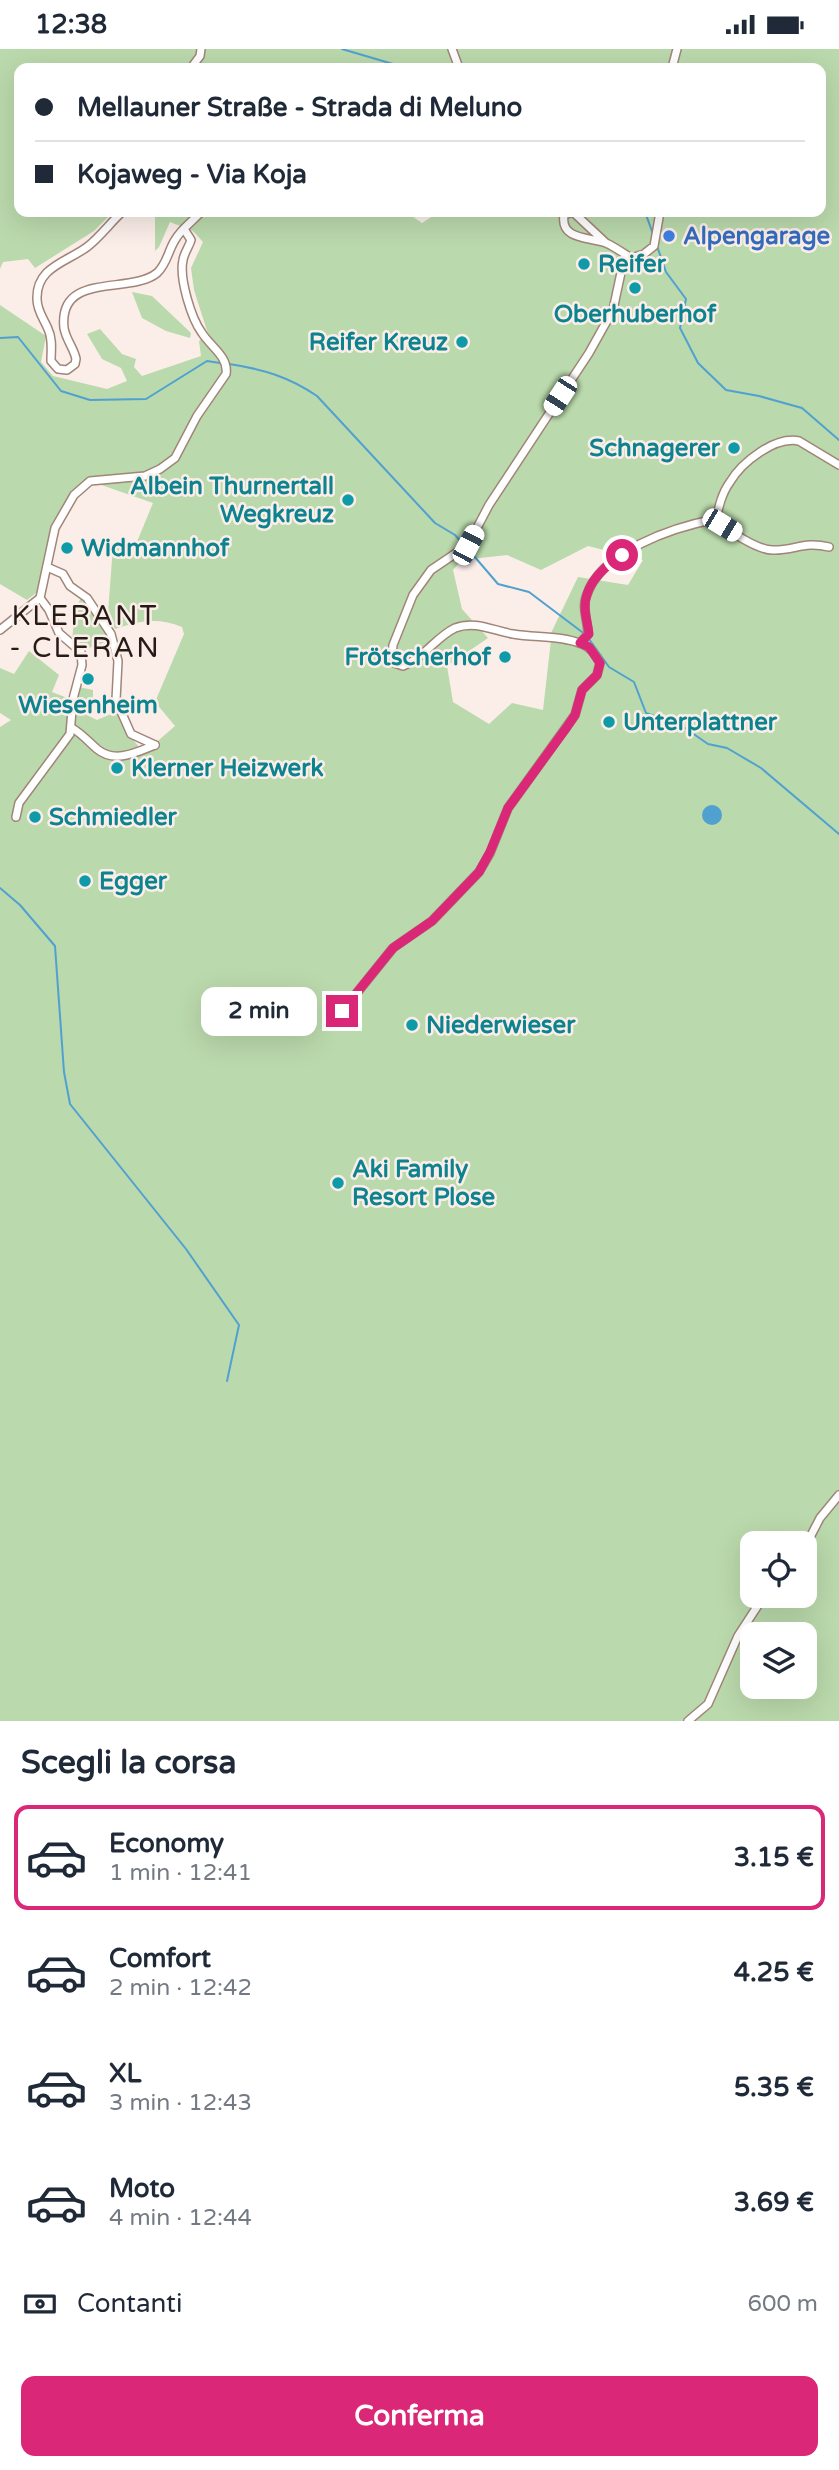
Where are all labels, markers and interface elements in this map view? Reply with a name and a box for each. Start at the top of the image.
text: 12:38 [35,9,107,40]
text: Mellauner Straße - Strada di Meluno [77,92,522,123]
text: Kojaweg - Via Koja [77,159,307,190]
place label: Alpengarage [683,222,831,251]
marker: Alpengarage [661,228,677,244]
place label: Reifer [598,250,667,279]
marker: Reifer [576,256,592,272]
marker: Oberhuberhof [627,280,643,296]
place label: Oberhuberhof [554,300,717,329]
place label: Reifer Kreuz [309,328,448,357]
marker: Reifer Kreuz [454,334,470,350]
car [540,373,581,419]
place label: Schnagerer [589,434,721,463]
marker: Schnagerer [726,440,742,456]
place label: Albein Thurnertall Wegkreuz [130,472,334,529]
marker: Albein Thurnertall Wegkreuz [340,492,356,508]
car [699,505,746,545]
car [449,522,488,568]
place label: Widmannhof [81,534,230,563]
route start [606,539,638,571]
marker: Widmannhof [59,540,75,556]
district label: KLERANT - CLERAN [9,599,161,665]
place label: Frötscherhof [345,643,492,672]
marker: Frötscherhof [497,649,513,665]
marker: Wiesenheim [80,671,96,687]
place label: Wiesenheim [18,691,158,720]
place label: Unterplattner [623,708,778,737]
marker: Unterplattner [601,714,617,730]
place label: Klerner Heizwerk [131,754,323,783]
marker: Klerner Heizwerk [109,760,125,776]
place label: Schmiedler [49,803,177,832]
marker: Schmiedler [27,809,43,825]
place label: Egger [99,867,168,896]
marker: Egger [77,873,93,889]
callout: 2 min [202,986,318,1035]
route end [326,995,358,1027]
text: 2 min [228,997,290,1025]
place label: Niederwieser [426,1011,576,1040]
marker: Niederwieser [404,1017,420,1033]
place label: Aki Family Resort Plose [352,1155,495,1212]
marker: Aki Family Resort Plose [330,1175,346,1191]
map controls [740,1531,817,1699]
button: locate [740,1531,817,1608]
button: layers [740,1622,817,1699]
text: Scegli la corsa [21,1744,236,1782]
icon: car [25,1826,88,1889]
text: Economy [109,1828,224,1859]
text: 3.15 € [734,1842,814,1873]
text: 1 min · 12:41 [109,1859,252,1887]
icon: car [25,1941,88,2004]
text: Comfort [109,1943,211,1974]
text: 4.25 € [734,1957,814,1988]
text: 2 min · 12:42 [109,1974,252,2002]
icon: car [25,2056,88,2119]
text: XL [109,2058,141,2089]
text: 5.35 € [734,2072,814,2103]
text: 3 min · 12:43 [109,2089,252,2117]
icon: car [25,2171,88,2234]
text: Moto [109,2173,175,2204]
text: 3.69 € [734,2187,814,2218]
text: 4 min · 12:44 [109,2204,252,2232]
icon: cash [21,2285,59,2323]
text: Contanti [77,2288,182,2319]
text: 600 m [748,2290,818,2318]
button: Conferma [21,2376,818,2456]

